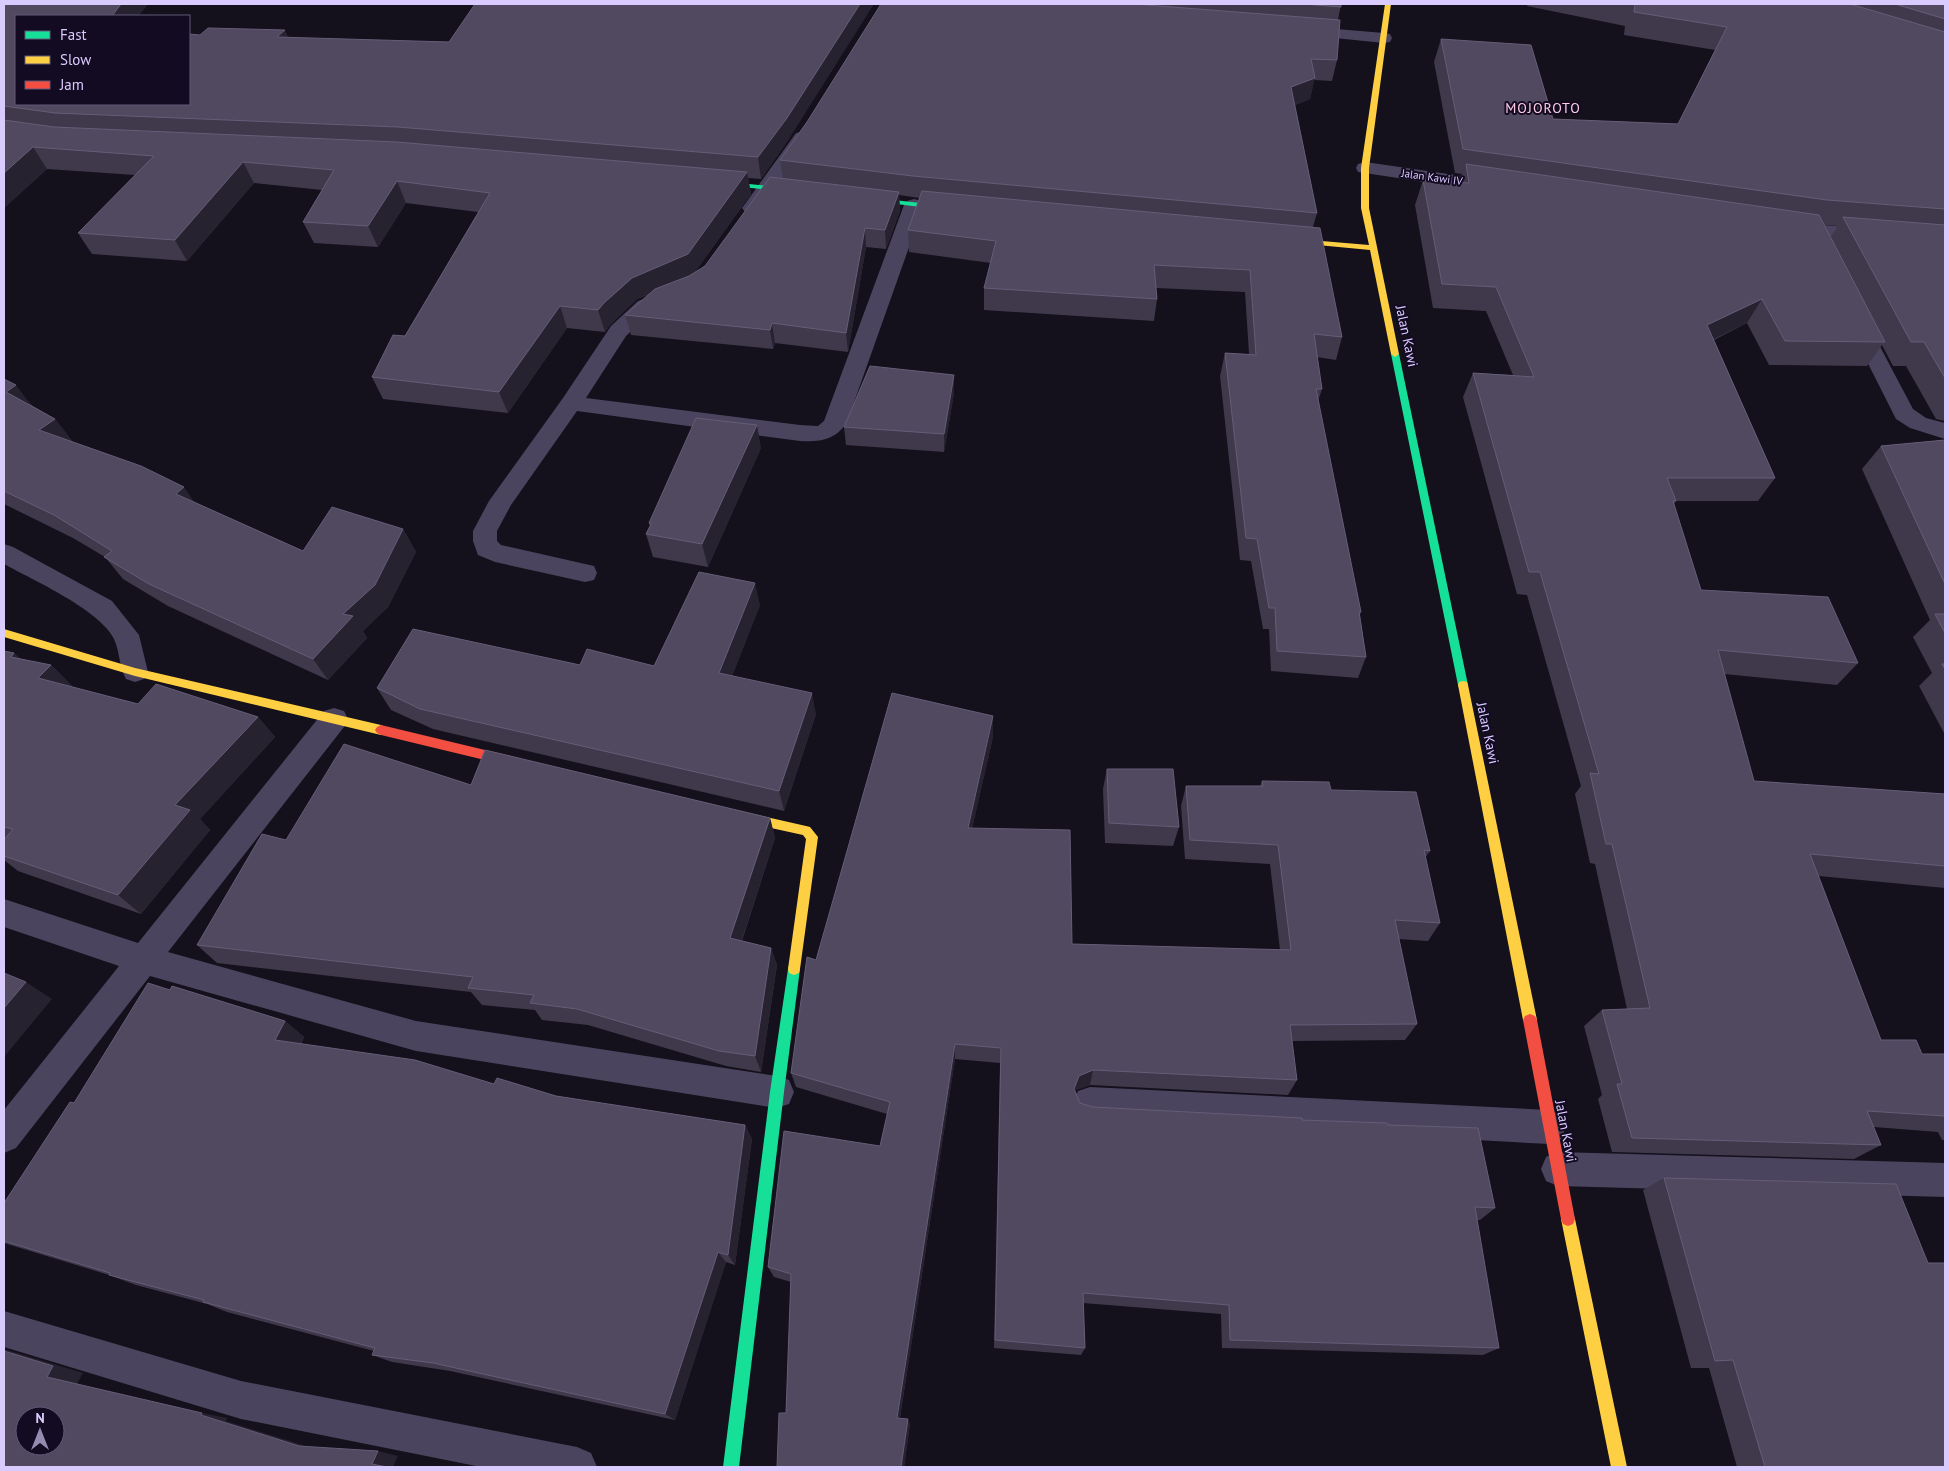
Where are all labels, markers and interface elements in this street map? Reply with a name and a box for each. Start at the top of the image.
legend [15,15,190,105]
text: Fast [60,25,87,44]
text: Slow [60,50,91,69]
text: Jam [59,75,84,94]
district label: MOJOROTO [1505,99,1581,117]
street label: Jalan Kawi IV [1400,166,1464,188]
street label: Jalan Kawi [1391,303,1422,368]
street label: Jalan Kawi [1472,700,1503,765]
street label: Jalan Kawi [1551,1098,1581,1163]
north arrow [15,1406,65,1456]
text: N [35,1409,45,1427]

